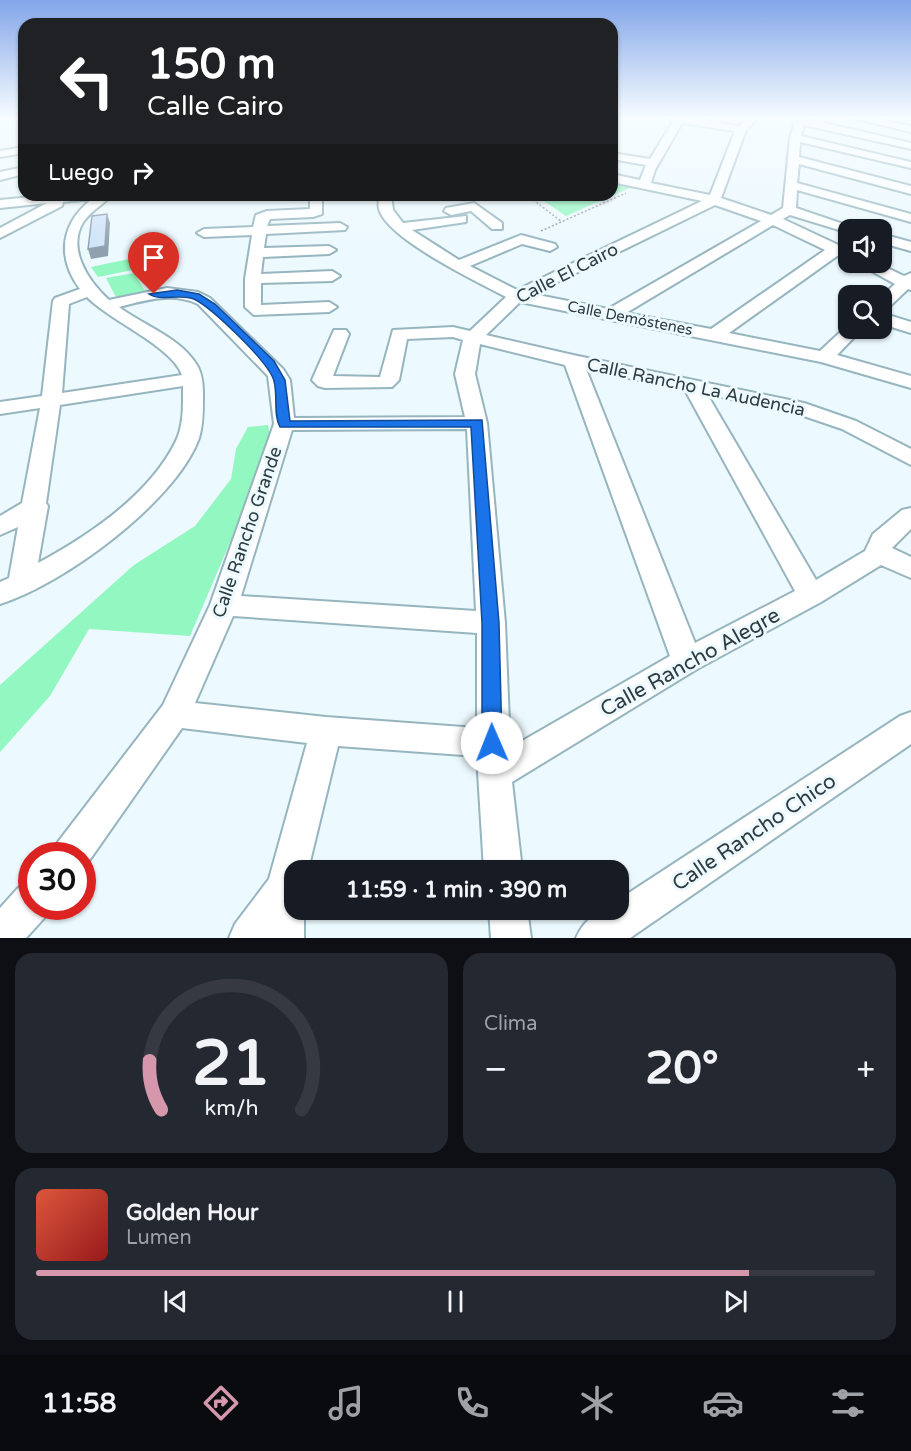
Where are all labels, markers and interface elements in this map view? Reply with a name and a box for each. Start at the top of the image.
text: 150 m [147,39,276,90]
icon: left [48,42,126,120]
text: Calle Cairo [147,90,284,123]
icon: right [126,156,159,189]
text: Luego [48,160,114,186]
map controls [838,219,892,339]
button: sound [838,219,892,273]
pin [128,232,179,294]
street label: Calle El Cairo [512,238,622,308]
icon: arrive [137,241,170,274]
button: search [838,285,892,339]
street label: Calle Demóstenes [566,297,694,339]
street label: Calle Rancho La Audencia [585,353,807,421]
street label: Calle Rancho Grande [207,443,287,621]
street label: Calle Rancho Alegre [596,603,785,722]
position arrow [460,711,524,775]
street label: Calle Rancho Chico [668,768,841,897]
speed limit sign: 30 [18,842,96,920]
text: 11:59 · 1 min · 390 m [346,877,567,903]
text: Clima [484,1012,537,1036]
text: 21 [192,1027,271,1102]
text: 20° [645,1042,719,1096]
text: − [484,1050,508,1089]
text: + [856,1050,875,1089]
text: km/h [205,1095,258,1121]
text: Golden Hour [126,1200,258,1226]
text: Lumen [126,1226,192,1250]
icon: previous [159,1285,192,1318]
icon: pause [439,1285,472,1318]
icon: next [719,1285,752,1318]
icon: directions [200,1382,242,1424]
icon: music [325,1382,367,1424]
icon: phone [451,1382,493,1424]
icon: climate [576,1382,618,1424]
icon: car [702,1382,744,1424]
icon: filters [827,1382,869,1424]
text: 11:58 [42,1387,117,1420]

